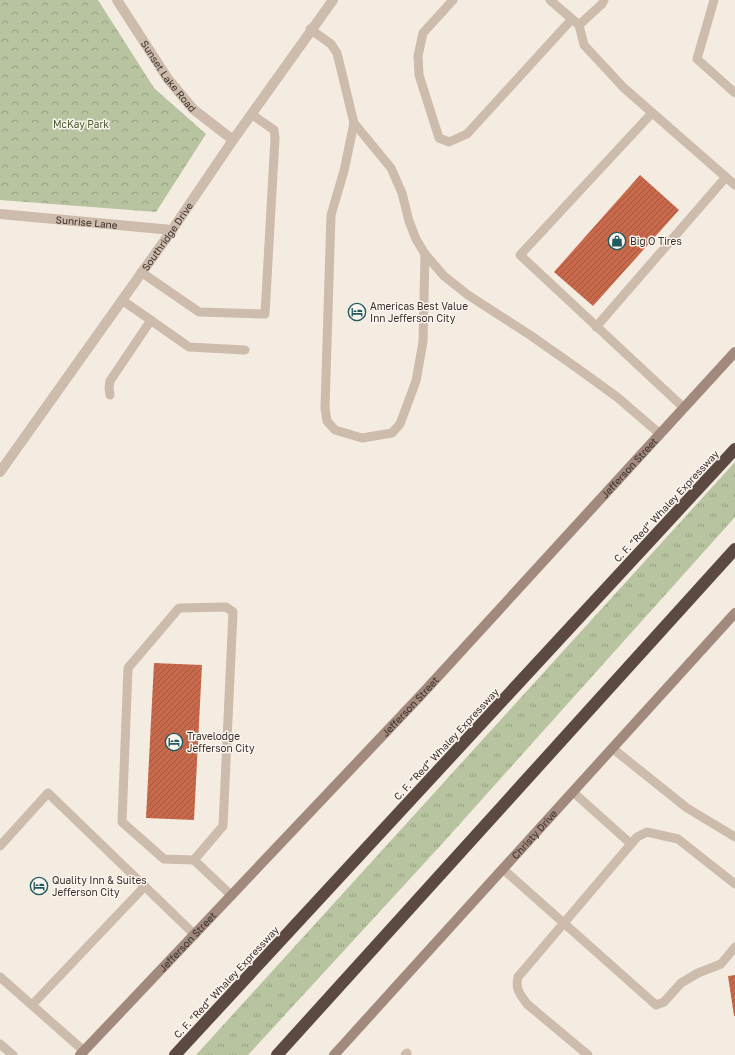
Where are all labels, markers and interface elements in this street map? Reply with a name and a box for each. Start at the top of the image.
street label: Sunset Lake Road [139,38,199,114]
park label: McKay Park [53,118,109,130]
street label: Southridge Drive [139,200,195,273]
street label: Sunrise Lane [55,213,118,231]
shop icon: Big O Tires [607,231,627,251]
place label: Big O Tires [630,235,682,247]
place label: Americas Best Value Inn Jefferson City [370,300,468,324]
hotel icon: Americas Best Value Inn Jefferson City [347,302,367,322]
street label: Jefferson Street [598,435,660,501]
street label: C. F. “Red” Whaley Expressway [611,447,721,564]
street label: Jefferson Street [379,674,441,739]
street label: C. F. “Red” Whaley Expressway [391,685,501,802]
place label: Travelodge Jefferson City [187,730,255,754]
hotel icon: Travelodge Jefferson City [164,732,184,752]
street label: Christy Drive [509,807,560,861]
place label: Quality Inn & Suites Jefferson City [52,874,147,898]
hotel icon: Quality Inn & Suites Jefferson City [29,876,49,896]
street label: Jefferson Street [156,909,218,974]
street label: C. F. “Red” Whaley Expressway [171,923,281,1040]

